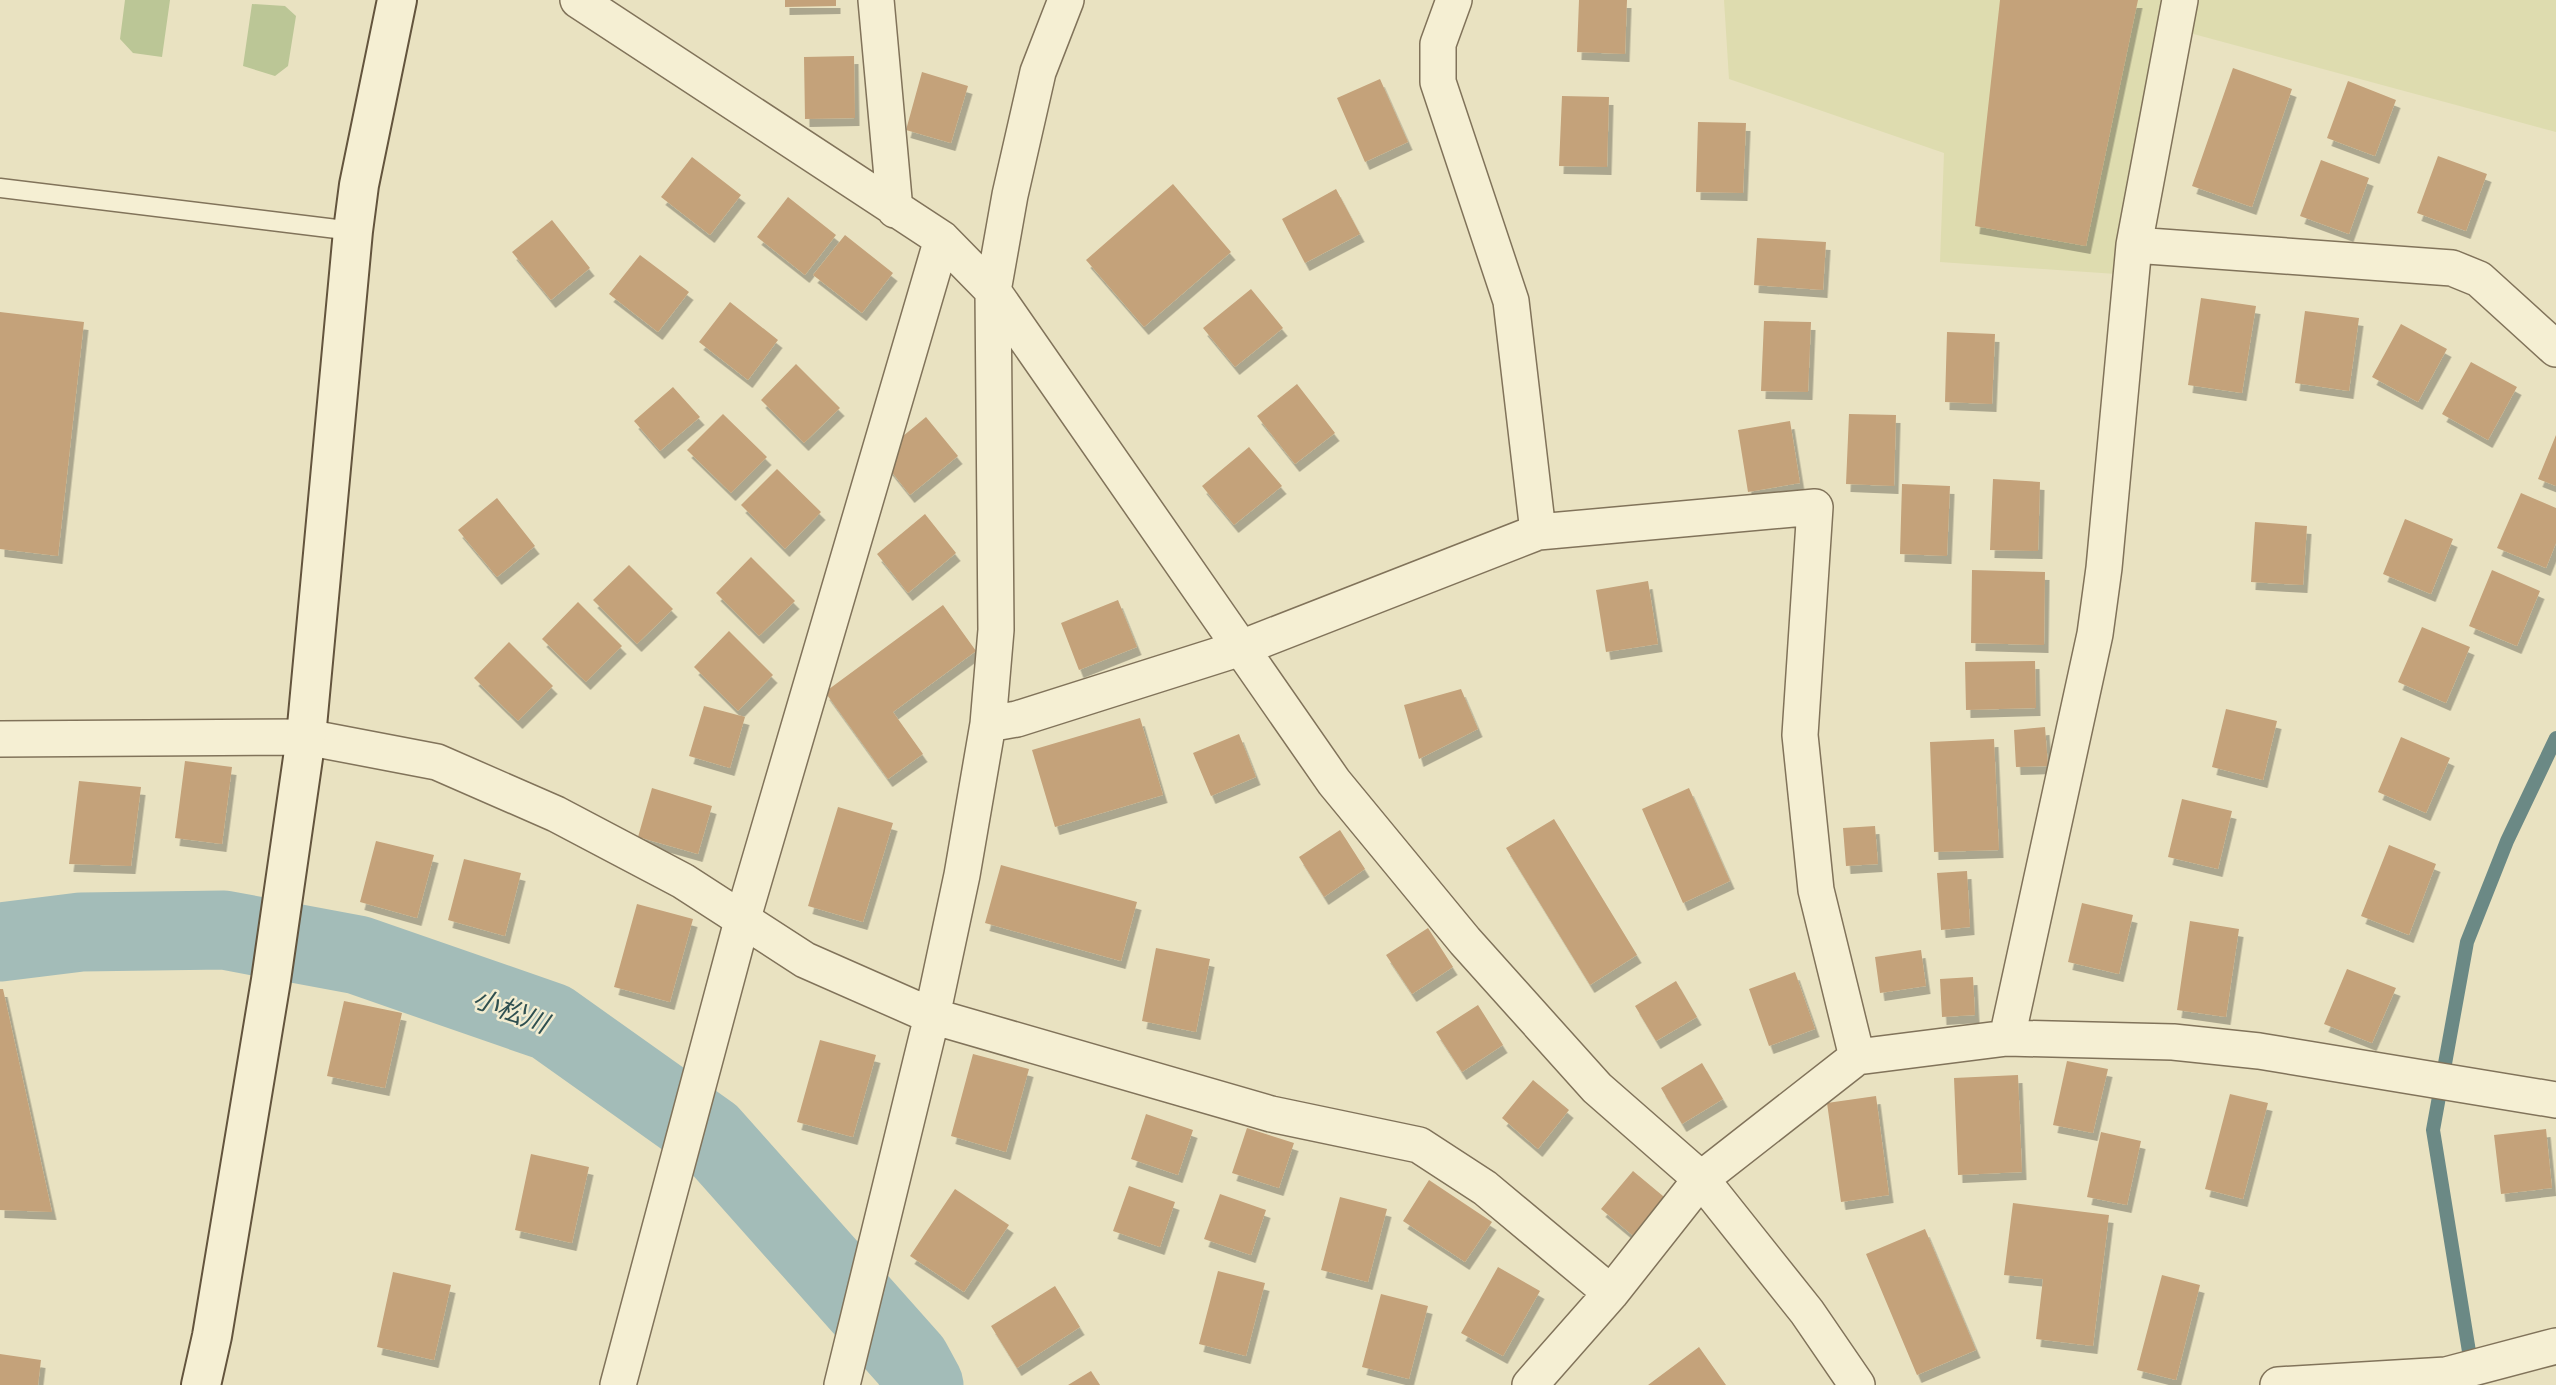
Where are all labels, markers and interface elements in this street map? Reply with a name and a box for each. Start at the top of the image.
water label: 小松川 [468,980,556,1041]

